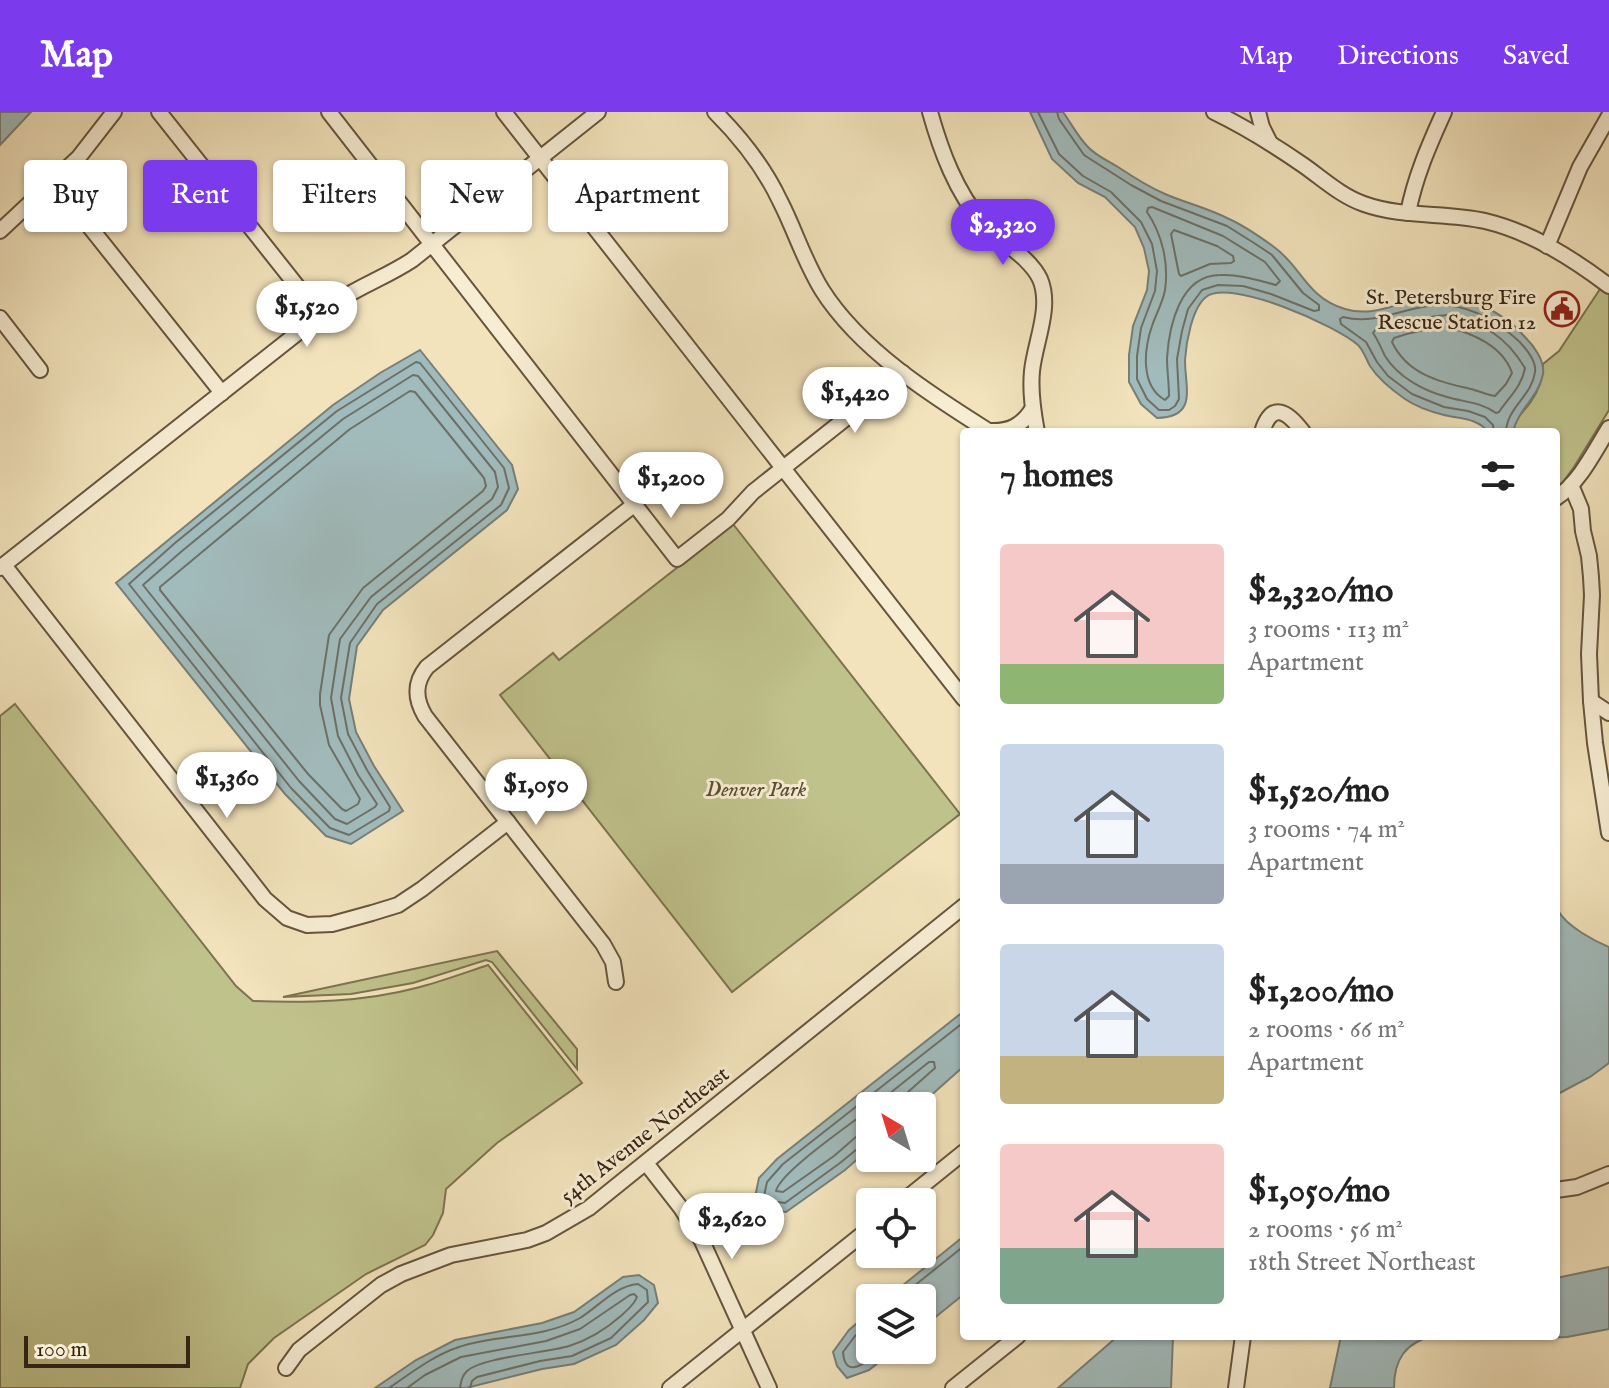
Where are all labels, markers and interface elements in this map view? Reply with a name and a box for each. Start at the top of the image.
text: Map [40,32,113,80]
text: Map [1239,39,1293,74]
text: Directions [1337,39,1459,74]
text: Saved [1503,39,1569,74]
chip: Buy [24,160,127,232]
chip: Rent [143,160,257,232]
chip: Filters [273,160,405,232]
chip: New [421,160,532,232]
chip: Apartment [548,160,728,232]
pin: $2,320 [938,199,1068,267]
text: $2,320 [969,208,1037,241]
pin: $1,520 [242,281,372,349]
place label: St. Petersburg Fire Rescue Station 12 [1366,284,1536,337]
text: $1,520 [274,290,340,323]
public building icon: St. Petersburg Fire Rescue Station 12 [1543,290,1581,328]
pin: $1,420 [790,367,920,435]
text: $1,420 [820,376,890,409]
pin: $1,200 [606,452,736,520]
icon: filters [1476,454,1520,498]
text: 7 homes [1000,455,1113,498]
text: $1,200 [637,461,705,494]
text: $2,320/mo [1248,570,1393,613]
icon: home [1064,576,1160,672]
text: 3 rooms · 113 m² [1248,613,1409,646]
text: Apartment [1248,646,1364,679]
pin: $1,360 [162,752,292,820]
pin: $1,050 [471,759,601,827]
text: $1,360 [195,761,259,794]
text: $1,050 [503,768,569,801]
text: $1,520/mo [1248,770,1389,813]
park label: Denver Park [706,776,807,804]
icon: home [1064,776,1160,872]
text: 3 rooms · 74 m² [1248,813,1405,846]
text: Apartment [1248,846,1364,879]
text: $1,200/mo [1248,970,1394,1013]
icon: home [1064,976,1160,1072]
text: 2 rooms · 66 m² [1248,1013,1405,1046]
text: Apartment [1248,1046,1364,1079]
street label: 54th Avenue Northeast [555,1061,736,1210]
north arrow [856,1092,936,1172]
map controls [856,1092,936,1364]
text: $1,050/mo [1248,1170,1390,1213]
icon: home [1064,1176,1160,1272]
button: locate [856,1188,936,1268]
pin: $2,620 [667,1193,797,1261]
text: $2,620 [697,1202,767,1235]
text: 2 rooms · 56 m² [1248,1213,1403,1246]
text: 18th Street Northeast [1248,1246,1476,1279]
button: layers [856,1284,936,1364]
scale bar [24,1332,190,1368]
text: 100 m [36,1336,88,1364]

